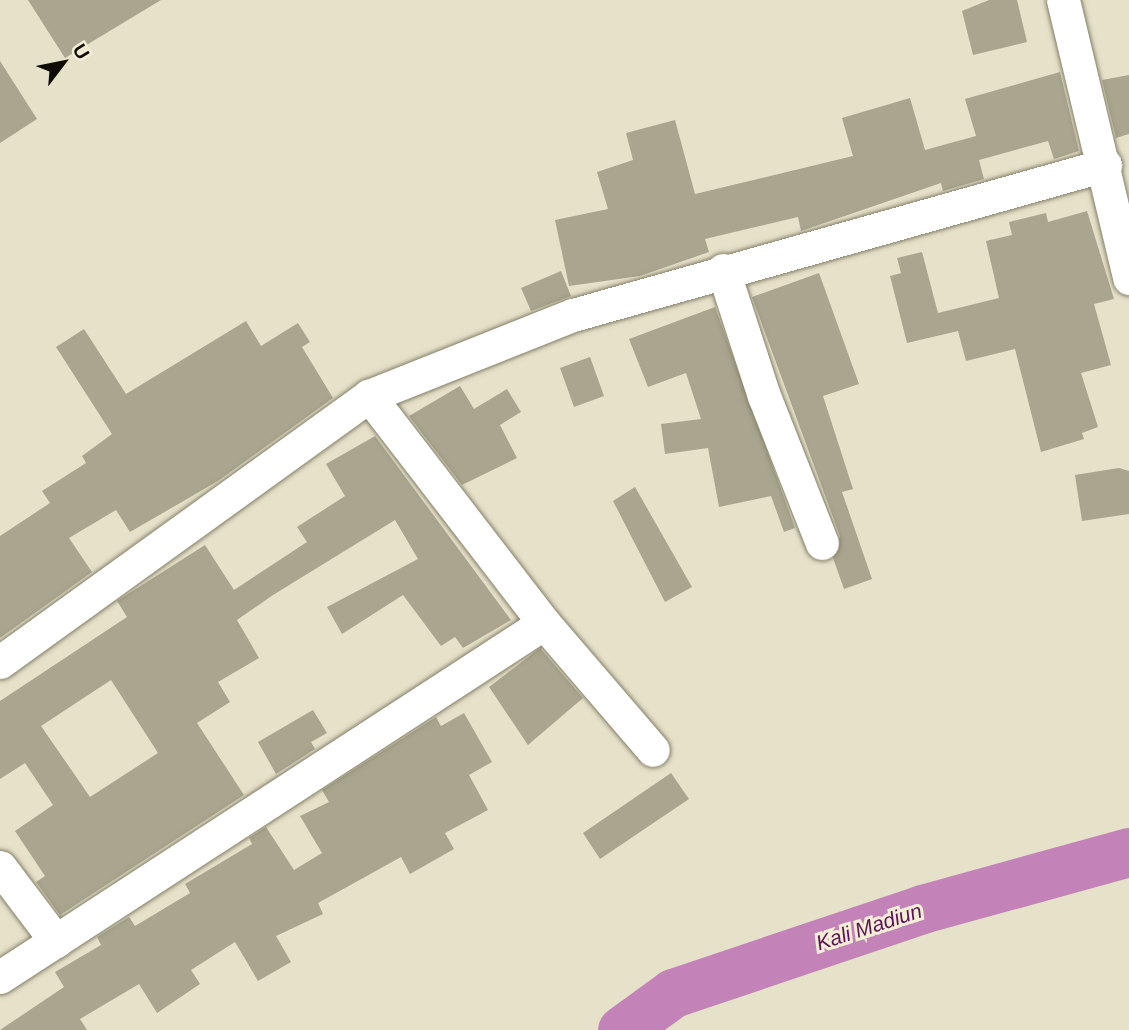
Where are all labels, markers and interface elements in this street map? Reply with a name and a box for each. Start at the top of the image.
north arrow [28,28,98,98]
text: U [69,40,94,63]
water label: Kali Madiun [813,898,925,956]

